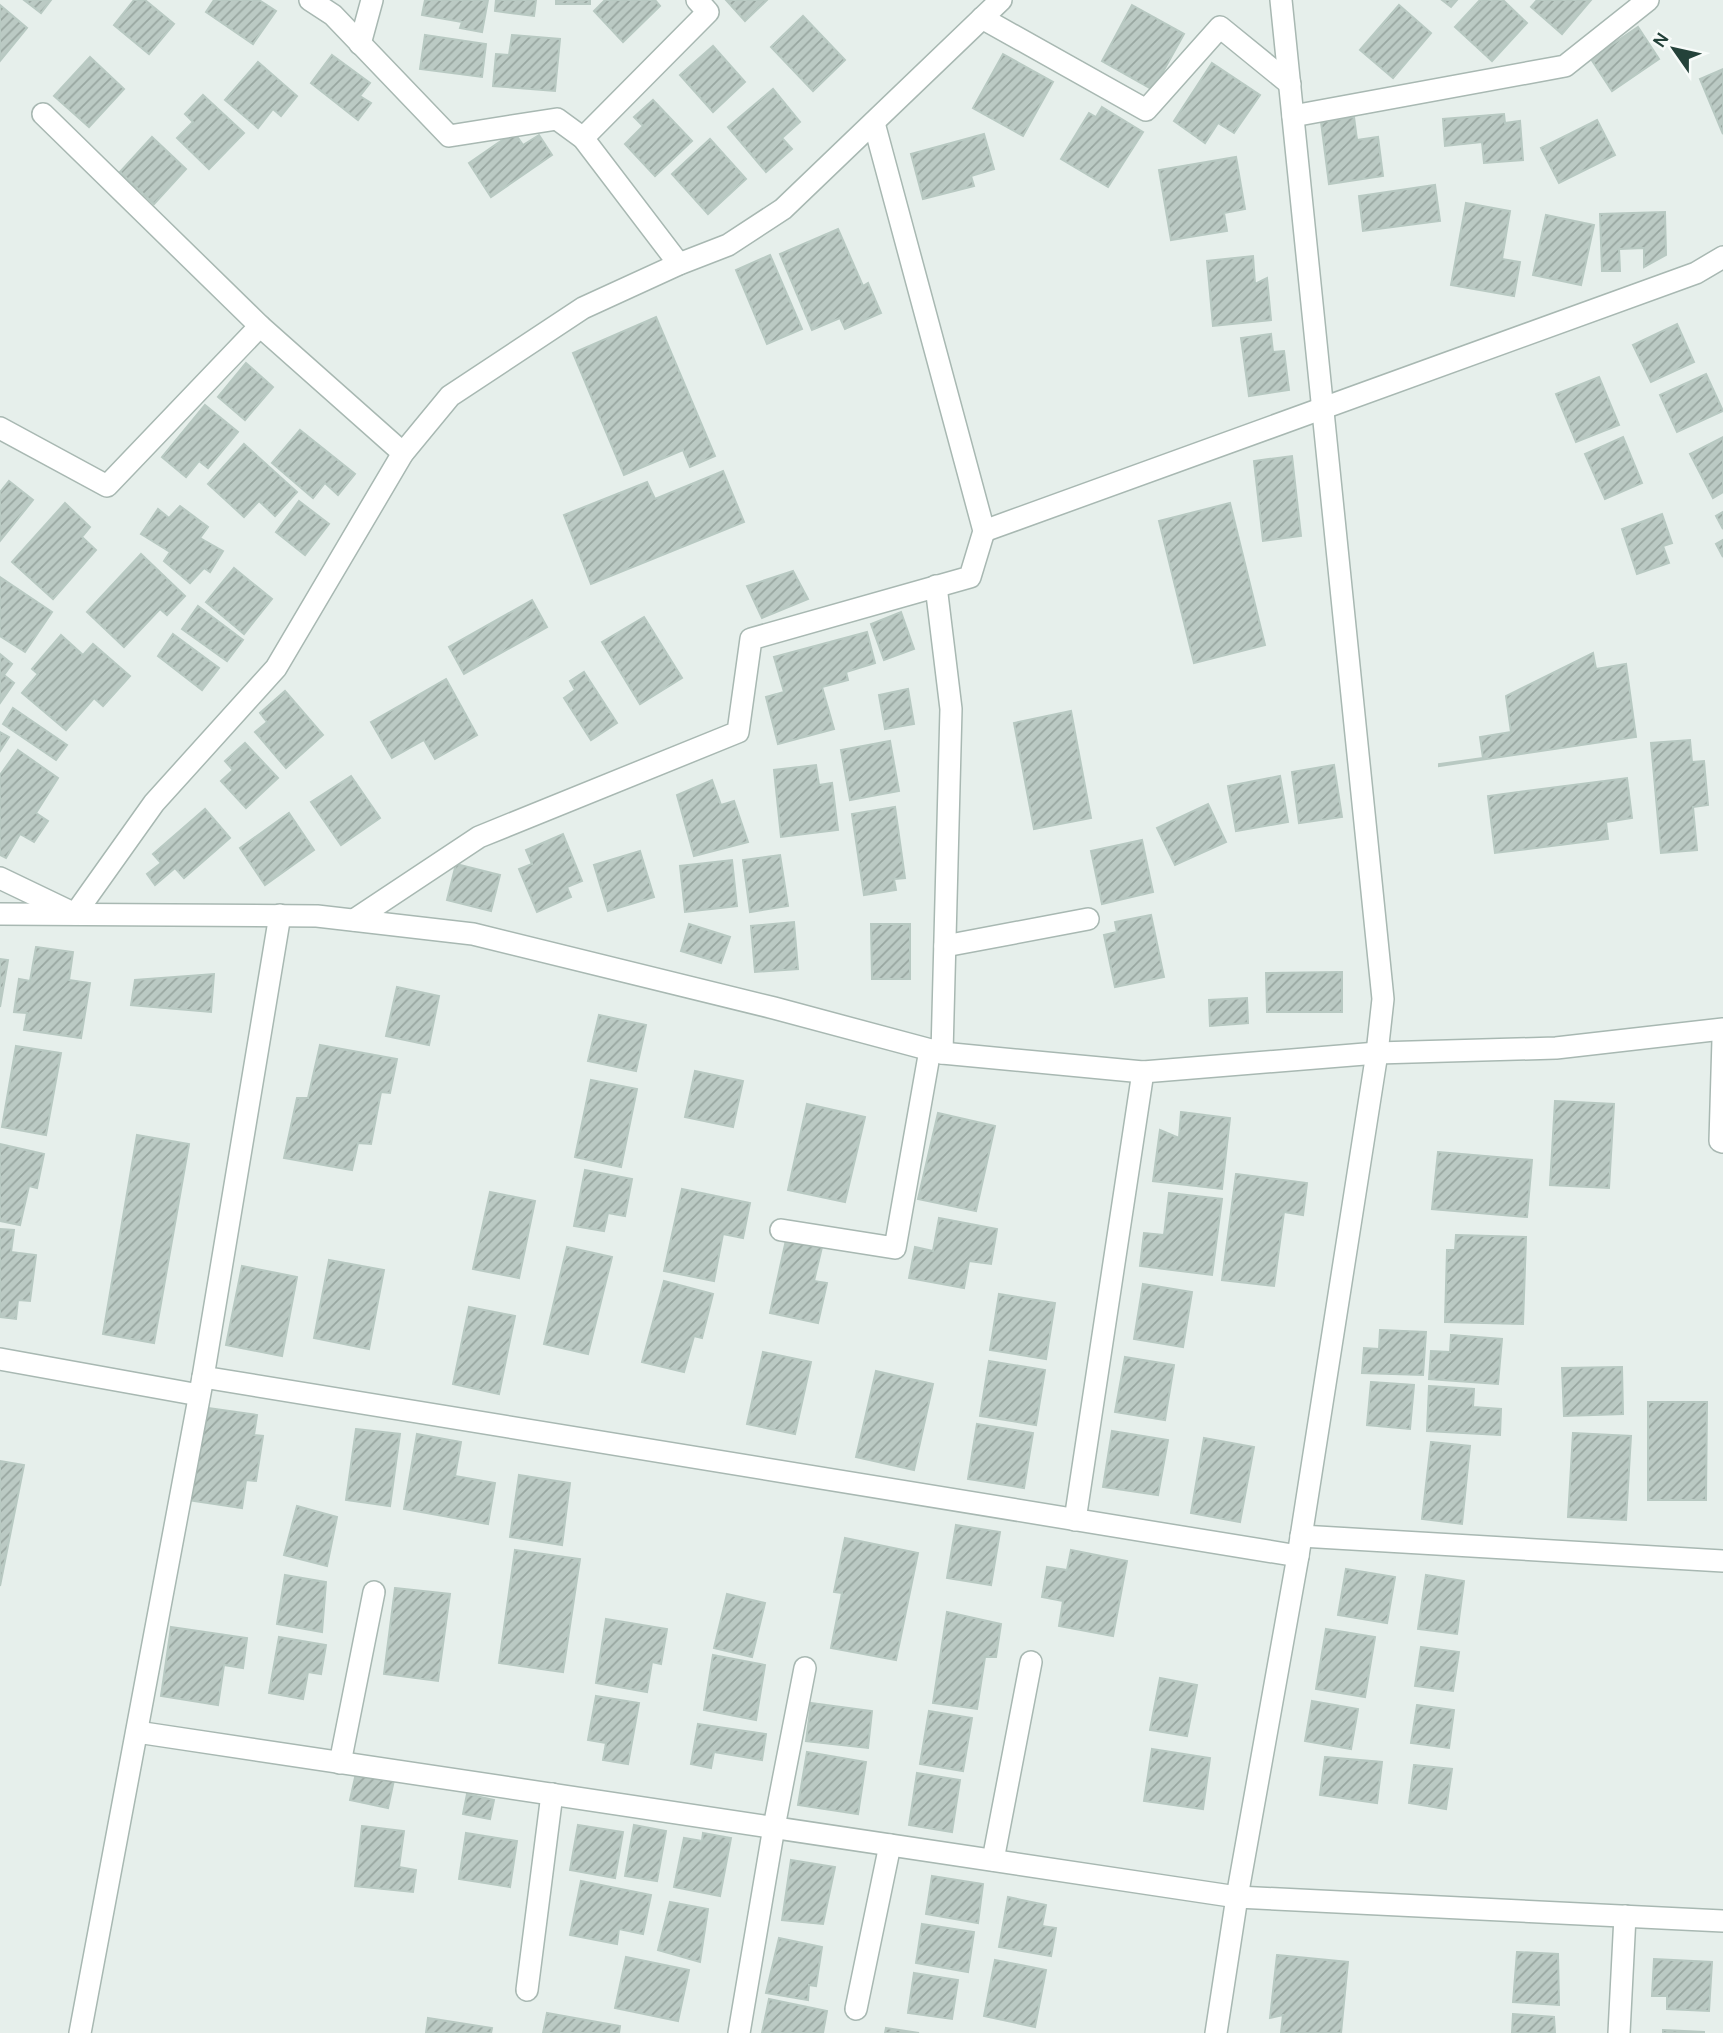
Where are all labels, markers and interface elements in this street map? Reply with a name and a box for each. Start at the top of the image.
north arrow [1639,14,1709,84]
text: N [1648,28,1674,52]

